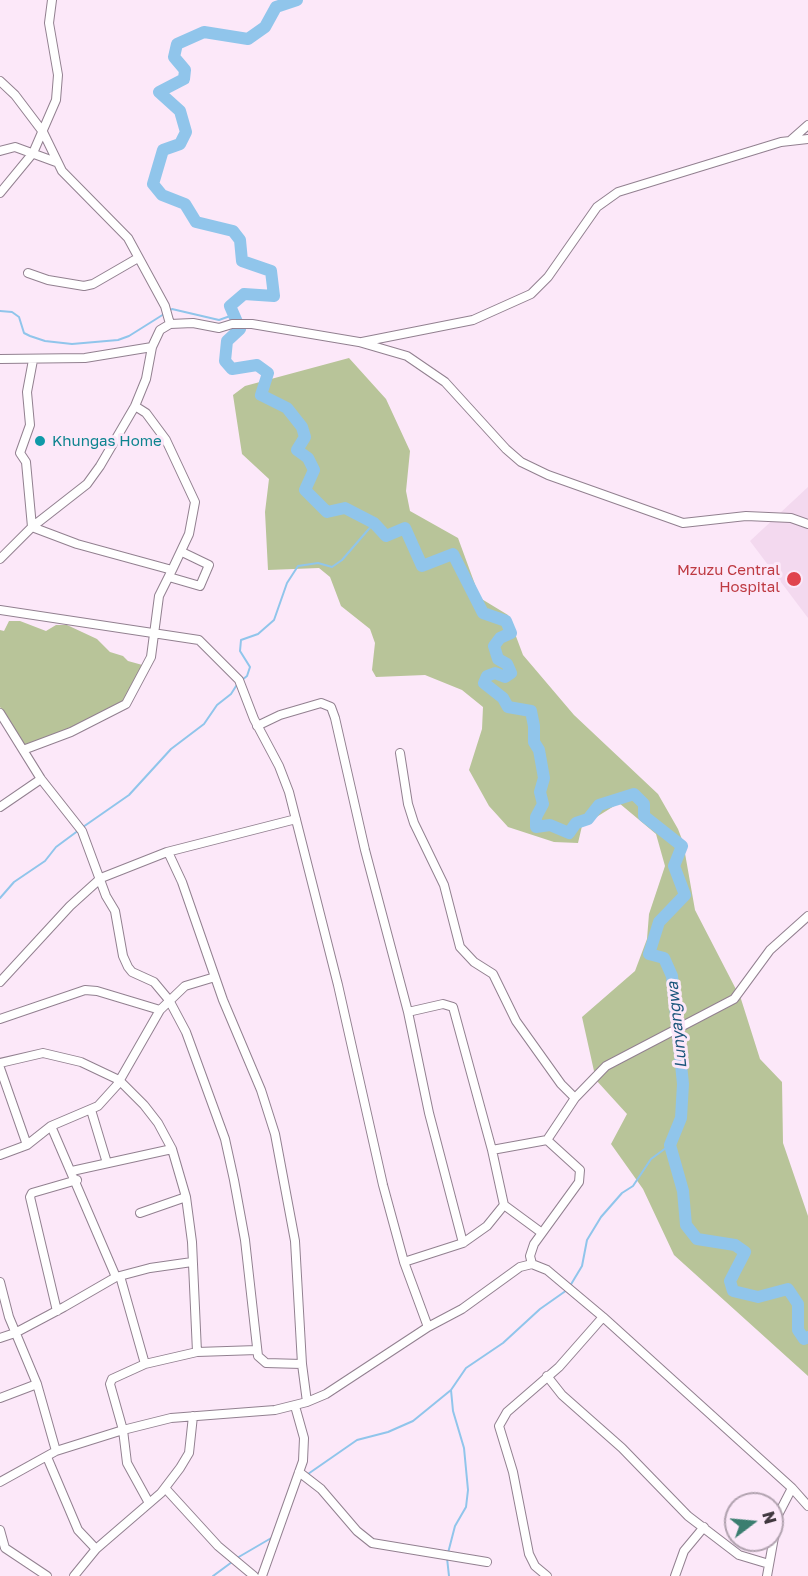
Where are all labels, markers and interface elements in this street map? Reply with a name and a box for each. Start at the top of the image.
place label: Khungas Home [52,432,162,450]
marker: Khungas Home [33,434,47,448]
place label: Mzuzu Central Hospital [677,561,780,596]
marker: Mzuzu Central Hospital [785,570,803,588]
water label: Lunyangwa [663,981,691,1069]
north arrow [724,1492,784,1552]
text: N [758,1509,781,1526]

